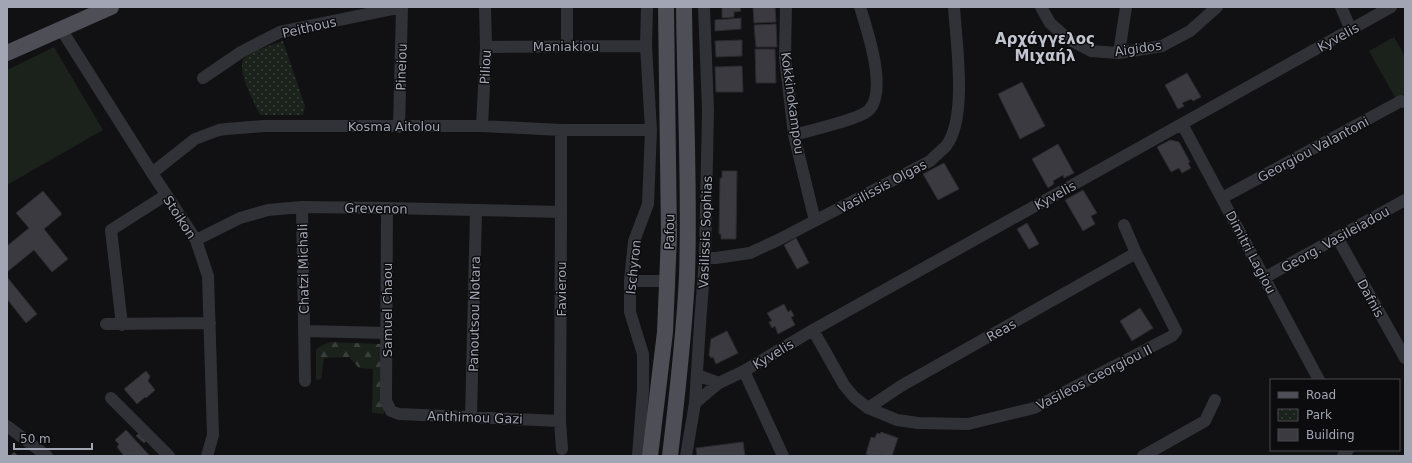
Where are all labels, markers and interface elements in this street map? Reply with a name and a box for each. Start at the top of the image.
street label: Peithous [280,14,338,41]
street label: Kyvelis [1315,20,1362,55]
district label: Αρχάγγελος Μιχαήλ [995,30,1095,65]
street label: Aigidos [1114,38,1163,59]
street label: Maniakiou [533,39,599,54]
street label: Pineiou [393,43,410,91]
street label: Piliou [477,49,494,85]
street label: Kokkinokampou [778,51,807,155]
street label: Georgiou Valantoni [1255,114,1371,185]
street label: Kosma Aitolou [348,119,440,134]
street label: Vasilissis Olgas [835,157,929,216]
street label: Vasilissis Sophias [696,175,715,289]
street label: Kyvelis [1032,178,1079,213]
street label: Stoikon [160,193,199,242]
street label: Grevenon [344,200,408,217]
street label: Georg. Vasileiadou [1278,203,1392,275]
street label: Dimitri Lagiou [1222,208,1279,296]
street label: Pafou [662,214,677,250]
street label: Chatzi Michali [295,224,312,314]
street label: Ischyron [623,239,644,295]
street label: Panoutsou Notara [466,256,483,372]
street label: Favierou [554,262,569,316]
street label: Samuel Chaou [380,263,395,357]
street label: Dafnis [1354,277,1387,320]
street label: Reas [984,316,1019,345]
street label: Kyvelis [750,336,797,372]
street label: Vasileos Georgiou II [1034,342,1155,413]
legend [1270,379,1400,451]
text: Road [1306,388,1336,402]
street label: Anthimou Gazi [427,408,523,427]
text: Park [1306,408,1332,422]
scale bar [14,425,92,451]
text: Building [1306,428,1355,442]
text: 50 m [20,432,51,446]

